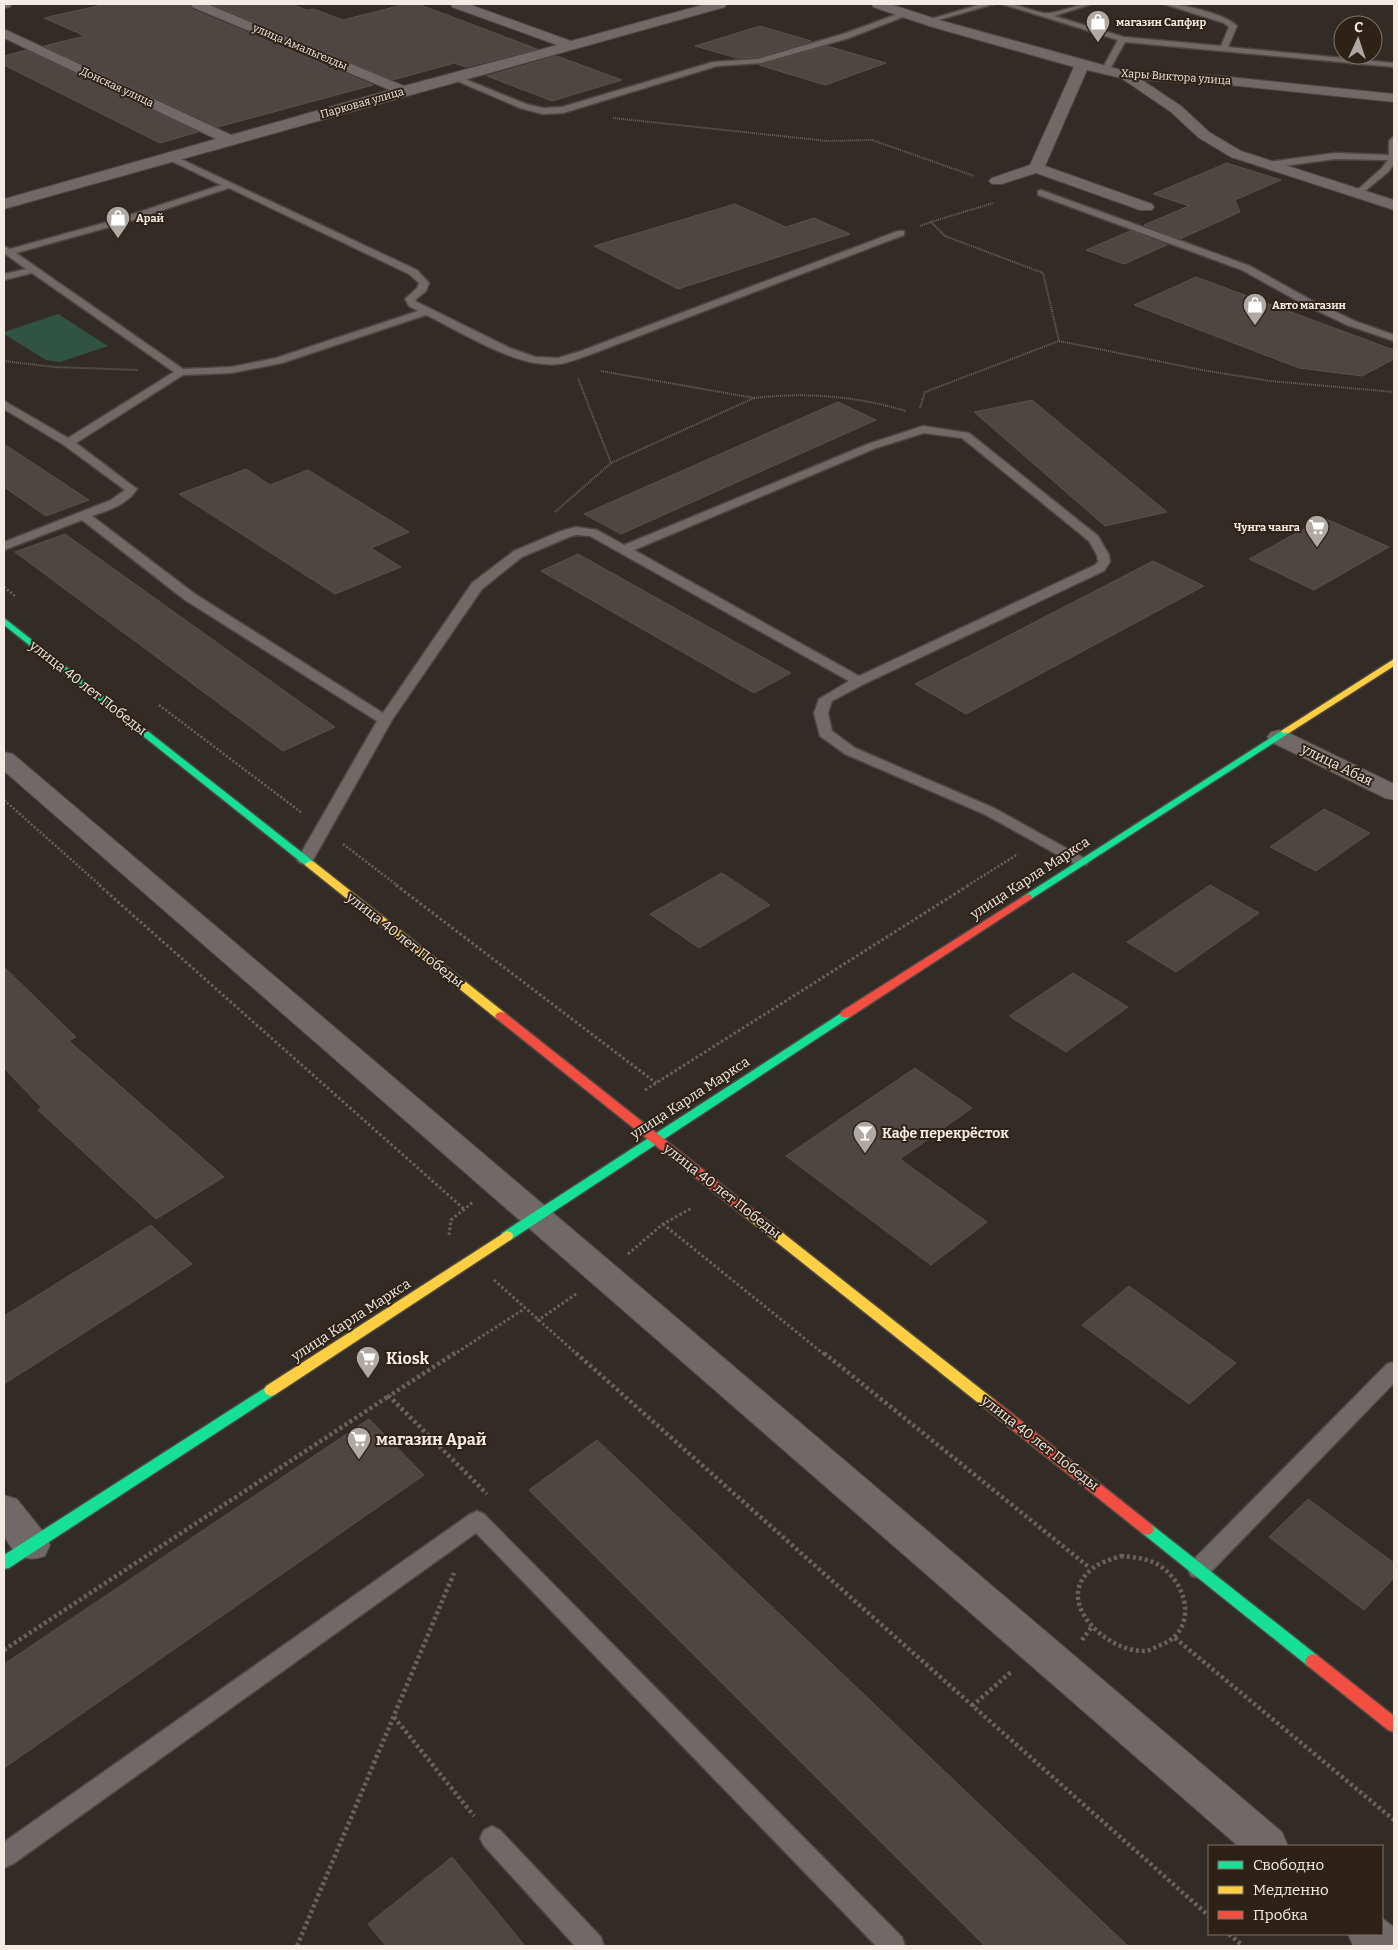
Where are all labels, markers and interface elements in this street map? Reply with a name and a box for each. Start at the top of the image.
shop icon: магазин Сапфир [1085,9,1111,43]
north arrow [1333,15,1383,65]
place label: магазин Сапфир [1116,16,1206,29]
text: С [1354,19,1364,36]
street label: улица Амальгелды [250,21,349,73]
street label: Донская улица [78,64,156,110]
street label: Хары Виктора улица [1121,67,1231,87]
street label: Парковая улица [319,85,405,121]
shop icon: Арай [105,205,131,239]
place label: Арай [136,212,165,225]
shop icon: Авто магазин [1242,292,1268,326]
place label: Авто магазин [1272,299,1347,312]
supermarket icon: Чунга чанга [1304,514,1330,548]
place label: Чунга чанга [1234,521,1301,534]
street label: улица 40 лет Победы [25,636,150,739]
street label: улица Абая [1298,740,1376,790]
street label: улица Карла Маркса [966,833,1093,923]
street label: улица 40 лет Победы [342,888,467,991]
street label: улица Карла Маркса [626,1053,753,1143]
bar icon: Кафе перекрёсток [852,1120,878,1154]
place label: Кафе перекрёсток [882,1125,1009,1142]
street label: улица 40 лет Победы [659,1139,784,1242]
street label: улица Карла Маркса [287,1275,414,1365]
supermarket icon: Kiosk [355,1345,381,1379]
place label: Kiosk [386,1349,430,1368]
street label: улица 40 лет Победы [977,1391,1102,1494]
supermarket icon: магазин Арай [346,1426,372,1460]
place label: магазин Арай [376,1430,487,1449]
legend [1208,1845,1383,1935]
text: Свободно [1253,1856,1324,1874]
text: Медленно [1253,1881,1329,1899]
text: Пробка [1253,1906,1308,1924]

